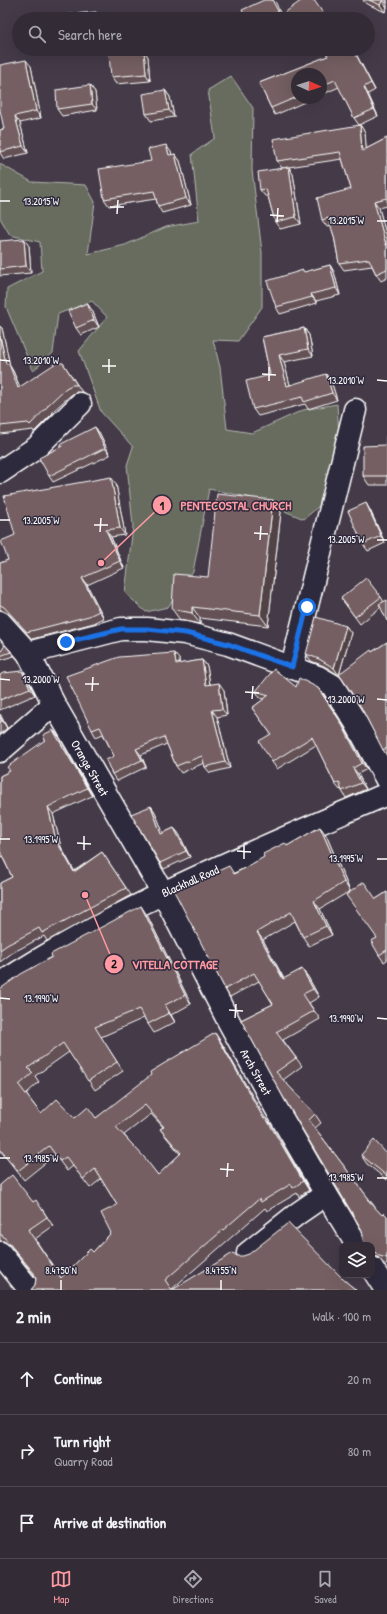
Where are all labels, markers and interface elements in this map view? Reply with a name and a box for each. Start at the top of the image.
search box [12,12,375,56]
icon: search [26,23,48,45]
text: Search here [58,24,122,45]
north arrow [291,68,327,104]
text: 13.2015°W [23,195,60,208]
text: 13.2015°W [328,214,365,227]
text: 13.2010°W [23,354,60,367]
text: 13.2010°W [328,374,365,387]
callout: PENTECOSTAL CHURCH [152,493,299,518]
text: PENTECOSTAL CHURCH [181,496,291,514]
text: 1 [160,497,165,514]
text: 13.2005°W [23,514,60,527]
text: 13.2005°W [328,533,365,546]
route start [298,598,316,616]
route end [57,633,75,651]
text: 13.2000°W [23,673,60,686]
text: 13.2000°W [328,693,365,706]
street label: Orange Street [67,737,113,800]
text: 13.1995°W [24,833,59,846]
text: 13.1995°W [329,852,364,865]
street label: Blackhall Road [159,861,222,901]
callout: VITELLA COTTAGE [104,951,226,976]
text: 2 [111,955,117,972]
text: VITELLA COTTAGE [132,955,218,973]
text: 13.1990°W [24,992,59,1005]
text: 13.1990°W [329,1012,364,1025]
street label: Arch Street [236,1046,276,1099]
text: 13.1985°W [24,1152,59,1165]
text: 13.1985°W [329,1171,364,1184]
map controls [339,1242,375,1278]
button: layers [339,1242,375,1278]
text: 8.4750°N [45,1264,77,1277]
text: 8.4755°N [205,1264,237,1277]
text: 2 min [16,1305,51,1328]
text: Walk · 100 m [312,1307,371,1325]
icon: ahead [16,1368,38,1390]
text: Continue [54,1368,102,1389]
text: 20 m [347,1370,371,1388]
text: Turn right [54,1431,110,1452]
icon: right [16,1440,38,1462]
text: 80 m [348,1442,371,1460]
text: Quarry Road [54,1452,113,1470]
icon: arrive [16,1512,38,1534]
text: Arrive at destination [54,1512,166,1533]
tab: Map [50,1568,72,1606]
tab: Directions [173,1568,214,1606]
tab: Saved [314,1568,337,1606]

